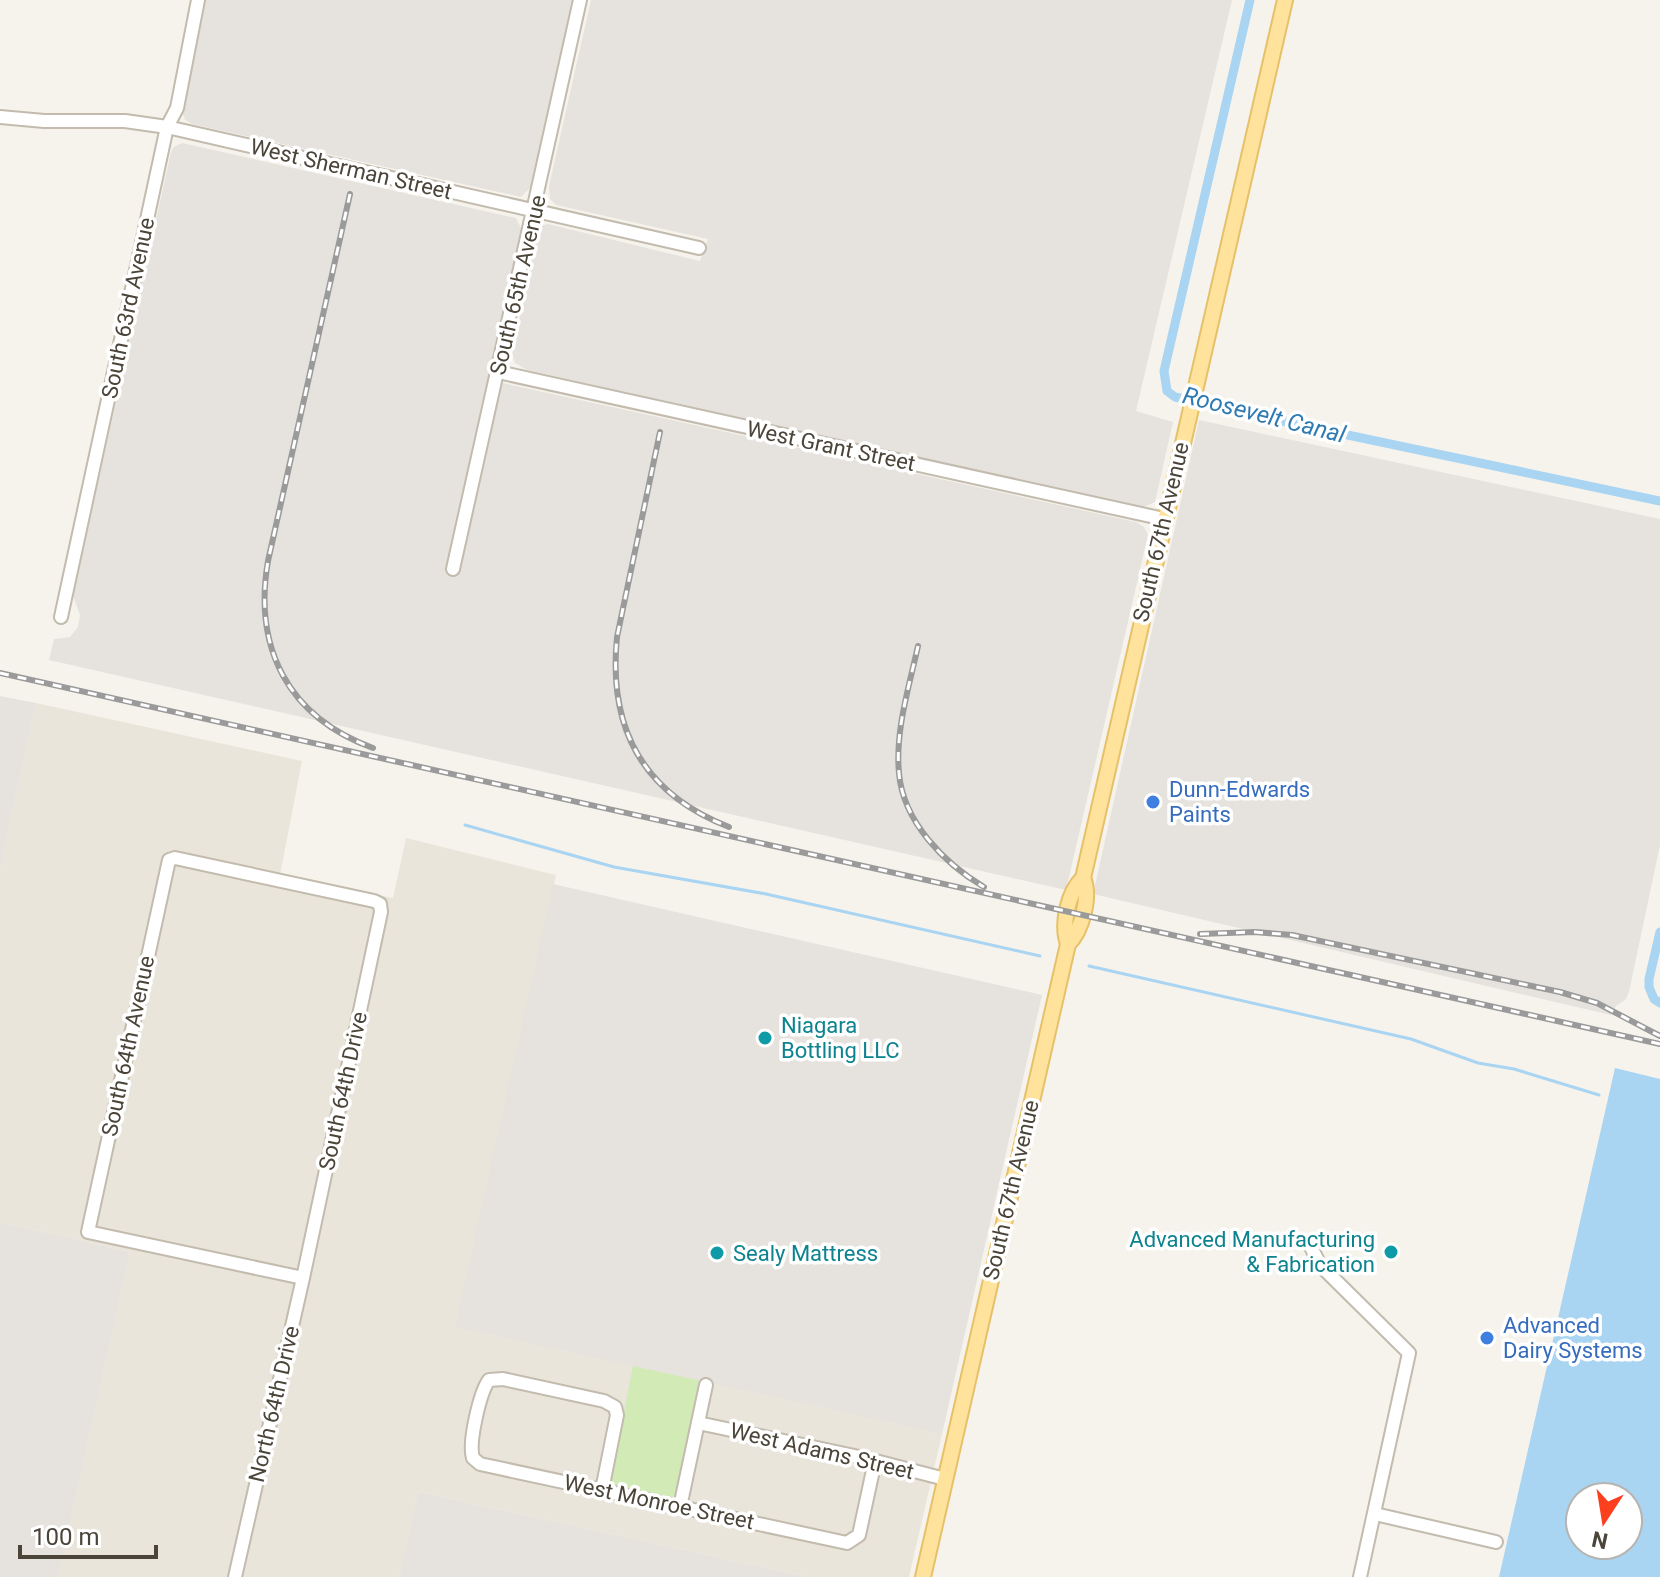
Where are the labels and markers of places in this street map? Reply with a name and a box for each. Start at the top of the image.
place label: Dunn-Edwards Paints [1169,777,1310,827]
marker: Dunn-Edwards Paints [1144,793,1162,811]
place label: Niagara Bottling LLC [781,1013,900,1063]
marker: Niagara Bottling LLC [756,1029,774,1047]
place label: Advanced Manufacturing & Fabrication [1129,1227,1375,1277]
place label: Sealy Mattress [733,1241,878,1266]
marker: Advanced Manufacturing & Fabrication [1382,1243,1400,1261]
marker: Sealy Mattress [708,1244,726,1262]
place label: Advanced Dairy Systems [1503,1313,1643,1363]
marker: Advanced Dairy Systems [1478,1329,1496,1347]

